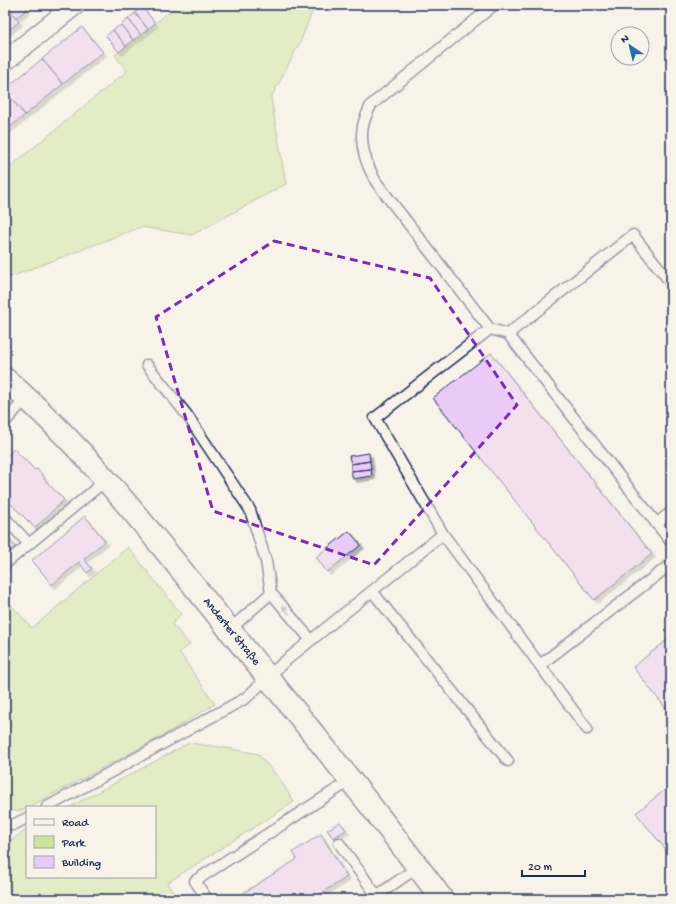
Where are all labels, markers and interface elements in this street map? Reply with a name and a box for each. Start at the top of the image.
north arrow [610,26,650,66]
text: N [619,32,632,46]
street label: Anderter Straße [199,595,263,669]
one-way arrow [281,605,290,615]
legend [26,806,156,878]
text: Road [62,817,89,831]
text: Park [61,837,87,851]
scale bar [522,852,585,878]
text: Building [61,857,101,871]
text: 20 m [528,861,553,875]

